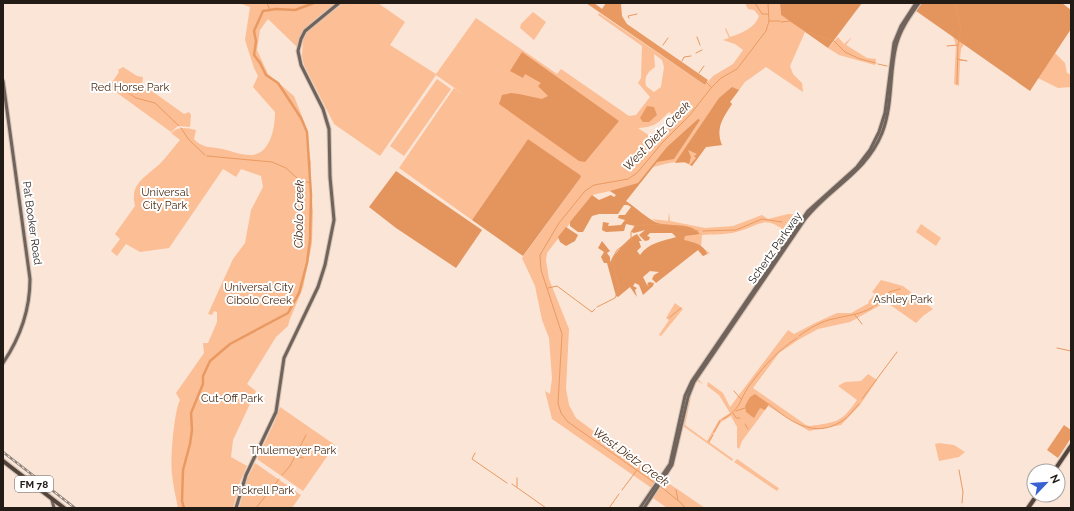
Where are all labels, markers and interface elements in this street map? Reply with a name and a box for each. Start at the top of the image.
park label: Red Horse Park [91,81,169,94]
water label: West Dietz Creek [620,98,694,174]
water label: Cibolo Creek [291,179,307,248]
street label: Pat Booker Road [20,180,44,266]
park label: Universal City Park [141,186,189,212]
street label: Schertz Parkway [745,210,805,286]
park label: Universal City Cibolo Creek [224,281,294,307]
park label: Ashley Park [873,293,933,306]
park label: Cut-Off Park [201,392,263,405]
water label: West Dietz Creek [590,425,672,490]
park label: Thulemeyer Park [250,444,336,457]
north arrow [1026,463,1066,503]
text: N [1047,472,1062,486]
road number: FM 78 [15,476,53,492]
park label: Pickrell Park [232,484,294,497]

